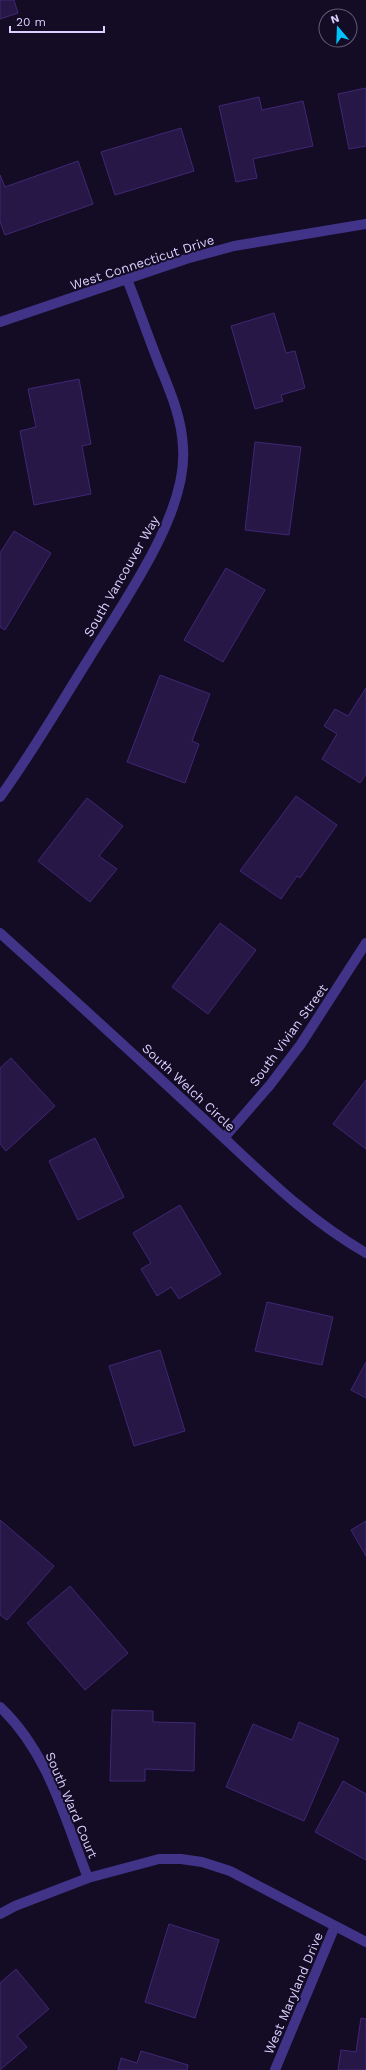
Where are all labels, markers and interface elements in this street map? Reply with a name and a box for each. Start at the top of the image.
scale bar [10,8,104,34]
north arrow [318,8,358,48]
text: N [329,12,341,26]
text: 20 m [16,15,46,29]
street label: West Connecticut Drive [68,232,216,293]
street label: South Vancouver Way [81,513,162,639]
street label: South Vivian Street [246,981,331,1089]
street label: South Welch Circle [139,1041,238,1134]
street label: South Ward Court [42,1750,101,1861]
street label: West Maryland Drive [261,1930,326,2056]

